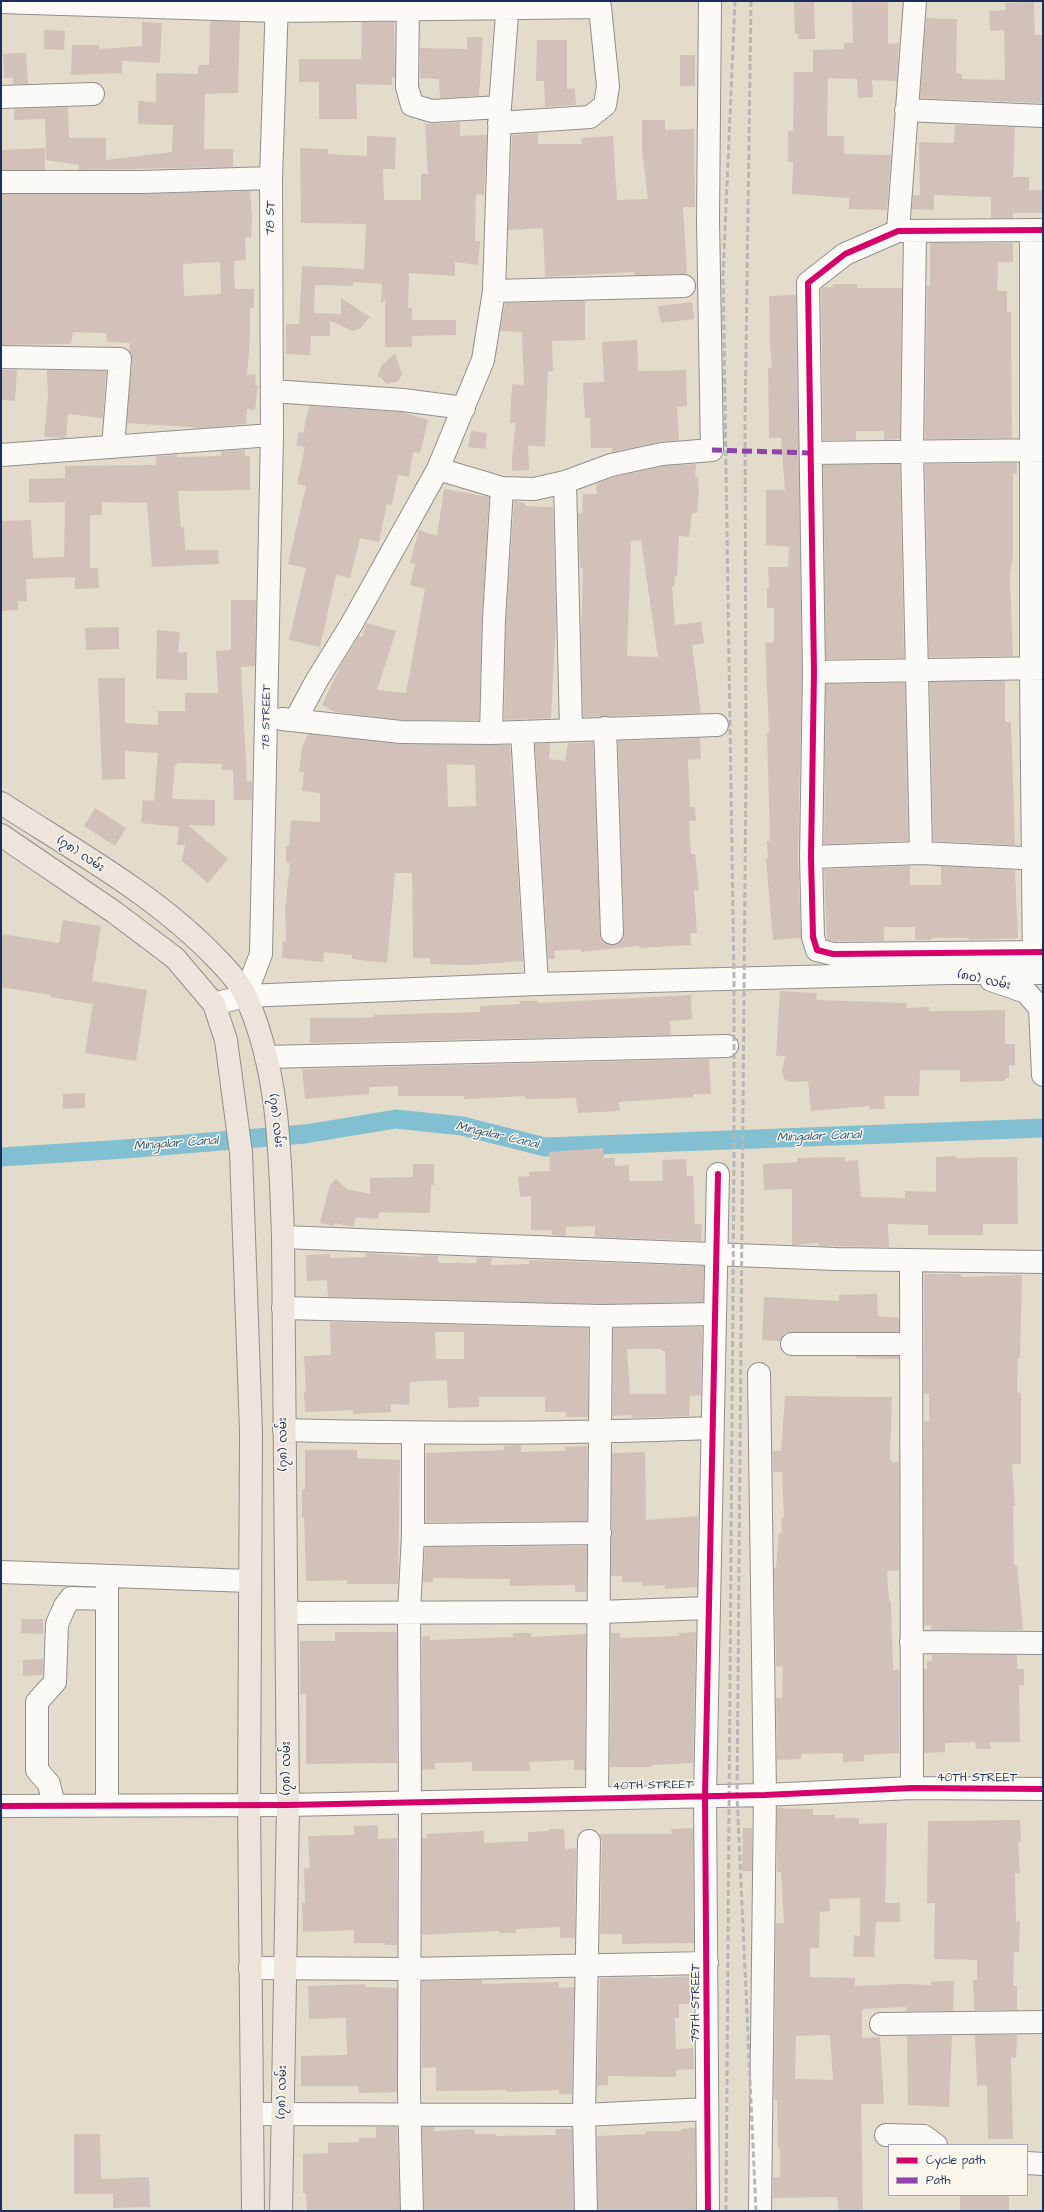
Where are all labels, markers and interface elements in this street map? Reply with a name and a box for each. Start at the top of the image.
street label: 78 ST [264,200,278,236]
street label: 78 STREET [259,684,275,750]
street label: (၇၈) လမ်း [53,834,107,876]
street label: (၈၀) လမ်း [956,968,1012,994]
street label: (၇၈) လမ်း [265,1093,285,1149]
water label: Mingalar Canal [454,1119,540,1153]
water label: Mingalar Canal [776,1128,862,1146]
water label: Mingalar Canal [133,1133,219,1155]
street label: (၇၈) လမ်း [276,1417,292,1471]
street label: (၇၈) လမ်း [280,1741,294,1795]
street label: 40TH STREET [937,1771,1017,1785]
street label: 40TH STREET [613,1778,693,1794]
street label: 79TH STREET [689,1963,703,2043]
street label: (၇၈) လမ်း [275,2065,291,2119]
legend [888,2144,1028,2196]
text: Cycle path [926,2152,985,2169]
text: Path [926,2172,951,2189]

